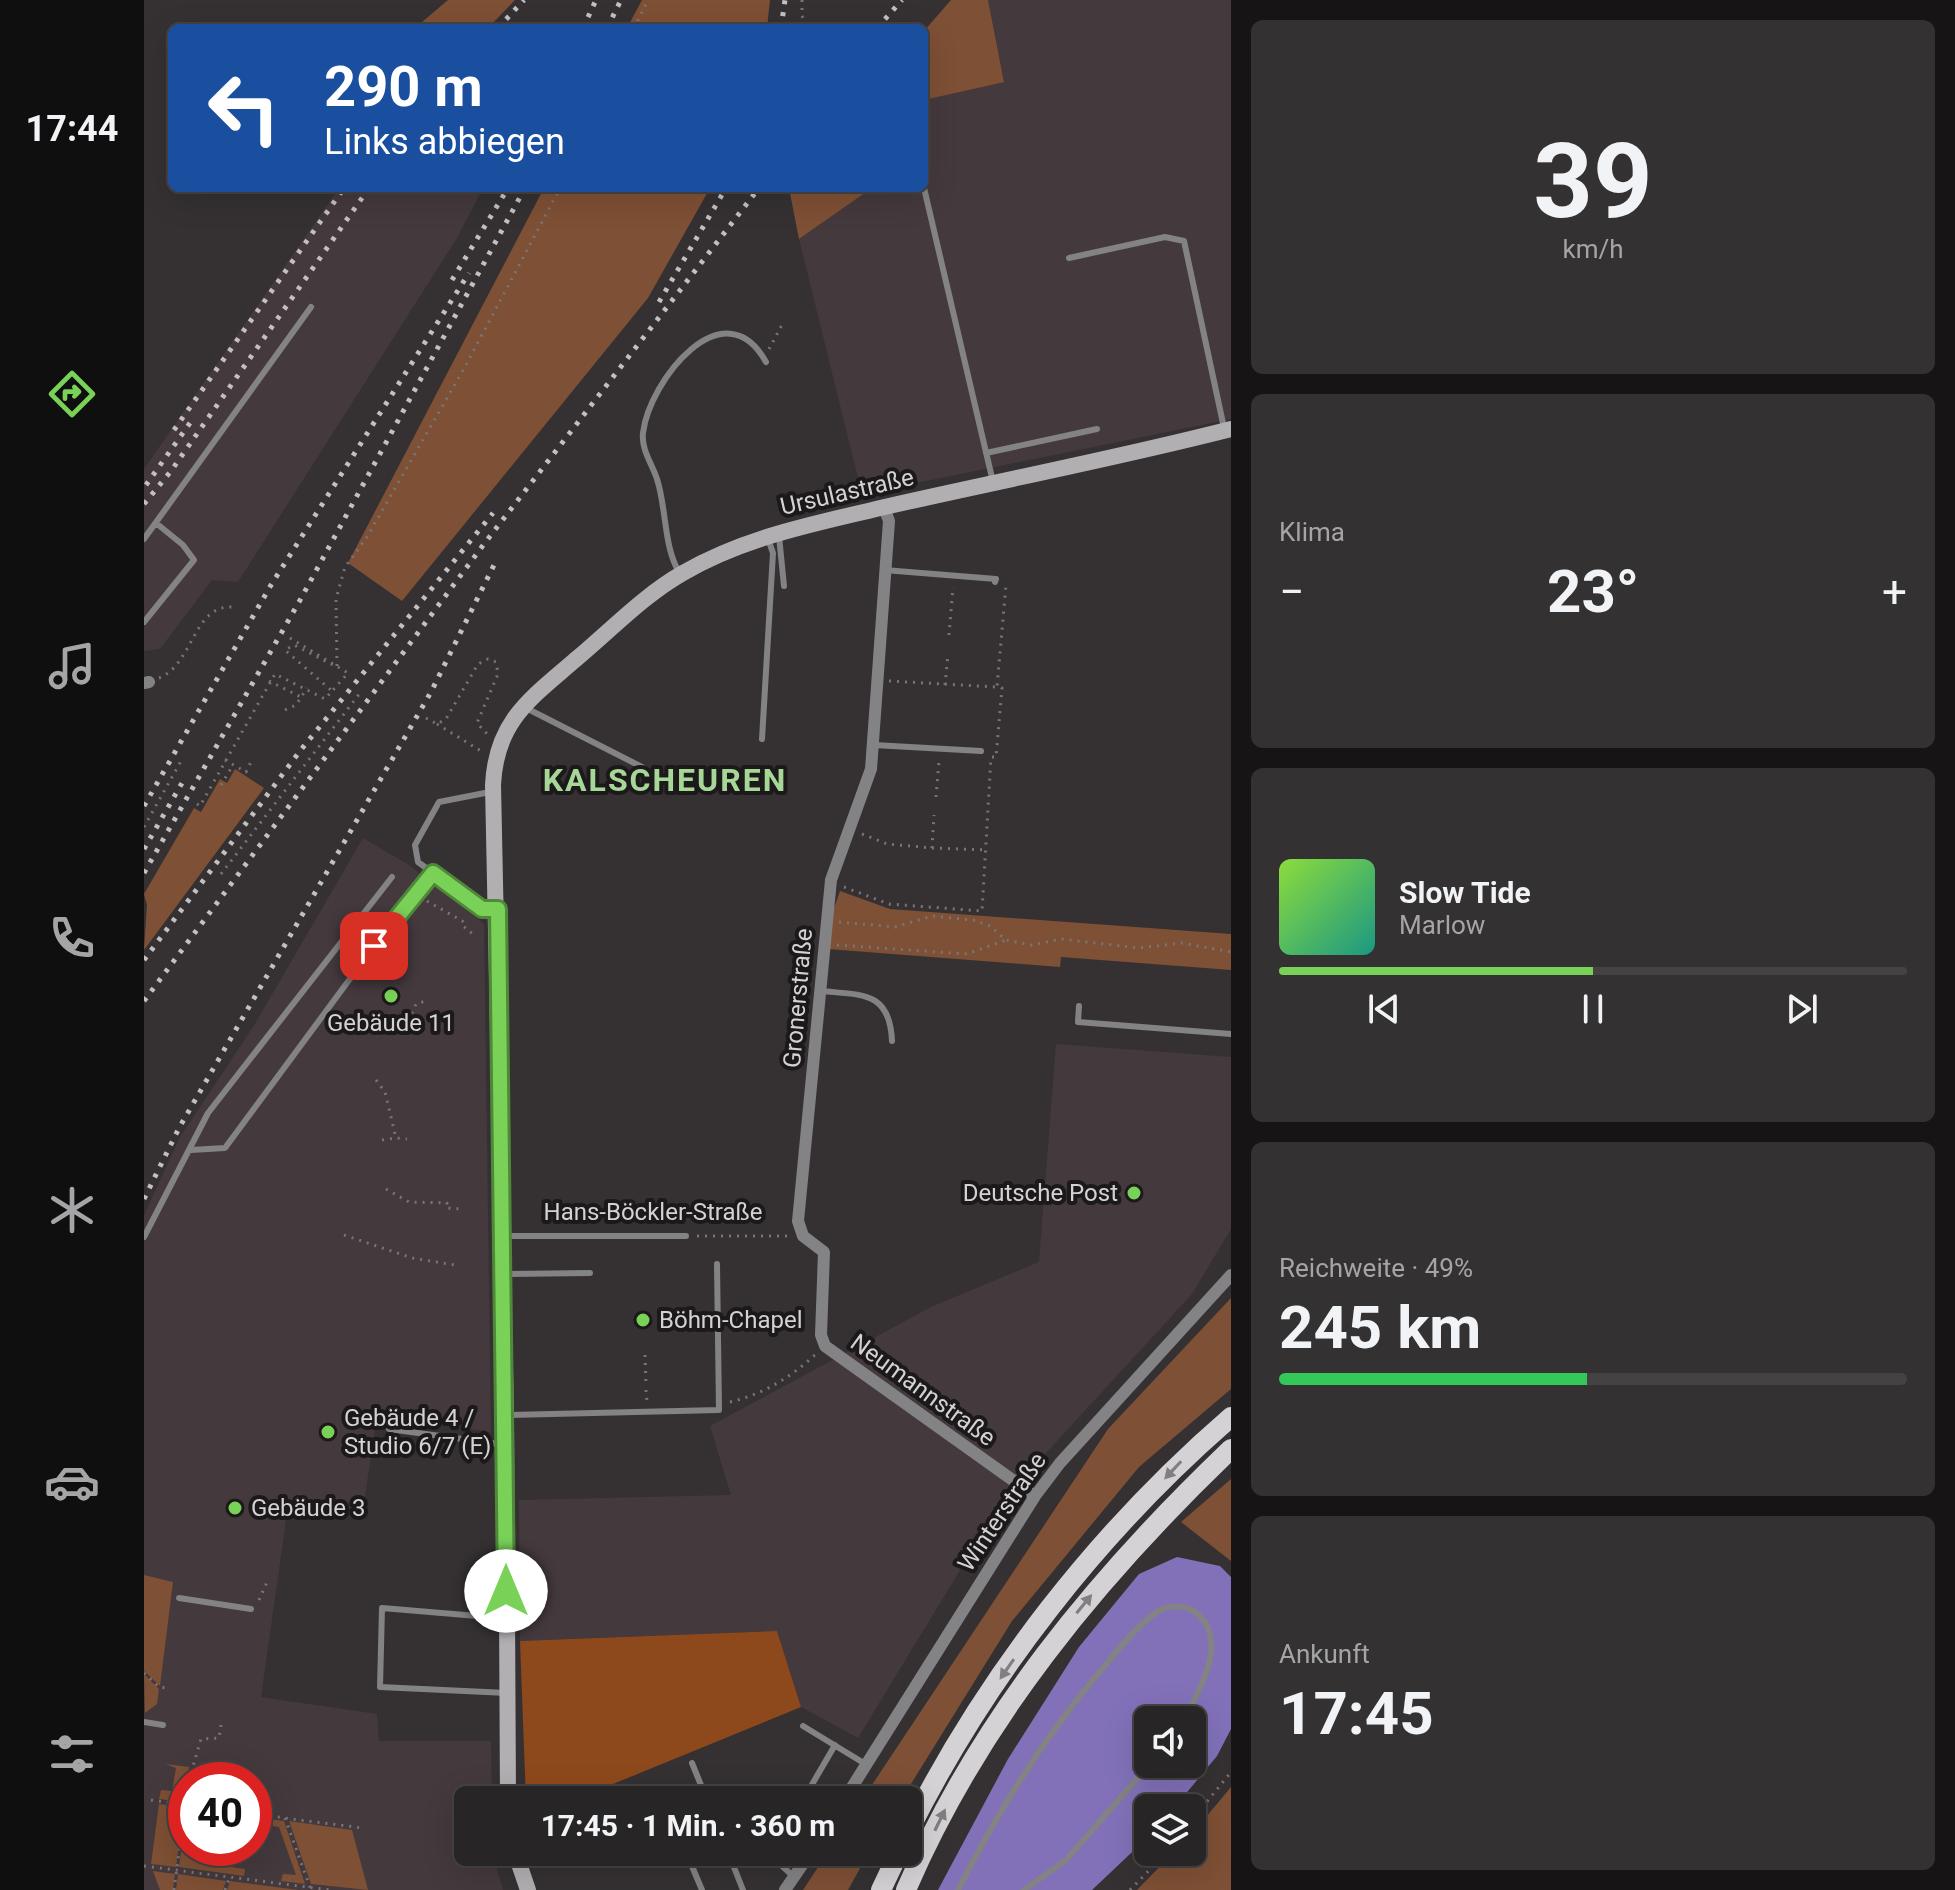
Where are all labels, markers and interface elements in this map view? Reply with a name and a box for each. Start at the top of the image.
text: 290 m [324,54,483,120]
icon: left [192,56,296,160]
text: 17:44 [26,108,118,150]
text: Links abbiegen [324,121,565,163]
text: 39 [1533,121,1653,242]
text: km/h [1562,234,1624,264]
icon: directions [44,366,100,422]
street label: Ursulastraße [778,463,916,521]
text: Klima [1279,517,1345,547]
text: 23° [1547,556,1639,627]
text: − [1279,566,1304,618]
text: + [1882,566,1907,618]
icon: music [44,638,100,694]
district label: KALSCHEUREN [543,761,787,799]
text: Slow Tide [1399,875,1531,910]
icon: phone [44,910,100,966]
text: Marlow [1399,910,1485,940]
pin [340,912,408,980]
icon: arrive [352,924,396,968]
street label: Gronerstraße [778,927,818,1069]
marker: Gebäude 11 [382,987,400,1005]
icon: previous [1362,987,1406,1031]
icon: pause [1571,987,1615,1031]
icon: next [1780,987,1824,1031]
place label: Gebäude 11 [327,1009,455,1037]
place label: Deutsche Post [963,1179,1118,1207]
icon: climate [44,1182,100,1238]
marker: Deutsche Post [1125,1184,1143,1202]
street label: Hans-Böckler-Straße [544,1198,762,1226]
text: Reichweite · 49% [1279,1253,1473,1283]
text: 245 km [1279,1292,1481,1363]
place label: Böhm-Chapel [659,1306,802,1334]
marker: Böhm-Chapel [634,1311,652,1329]
street label: Neumannstraße [845,1328,1001,1452]
place label: Gebäude 4 / Studio 6/7 (E) [344,1404,491,1460]
marker: Gebäude 4 / Studio 6/7 (E) [319,1423,337,1441]
street label: Winterstraße [952,1447,1052,1577]
icon: car [44,1454,100,1510]
one-way arrow [1165,1460,1183,1479]
place label: Gebäude 3 [251,1494,366,1522]
marker: Gebäude 3 [226,1499,244,1517]
position arrow [464,1549,548,1633]
one-way arrow [1075,1594,1092,1614]
text: Ankunft [1279,1639,1370,1669]
one-way arrow [999,1658,1015,1680]
text: 17:45 [1279,1678,1434,1749]
map controls [1134,1706,1206,1866]
button: sound [1134,1706,1206,1778]
icon: filters [44,1726,100,1782]
speed limit sign: 40 [168,1762,272,1866]
button: layers [1134,1794,1206,1866]
text: 17:45 · 1 Min. · 360 m [541,1808,835,1843]
one-way arrow [933,1808,946,1831]

